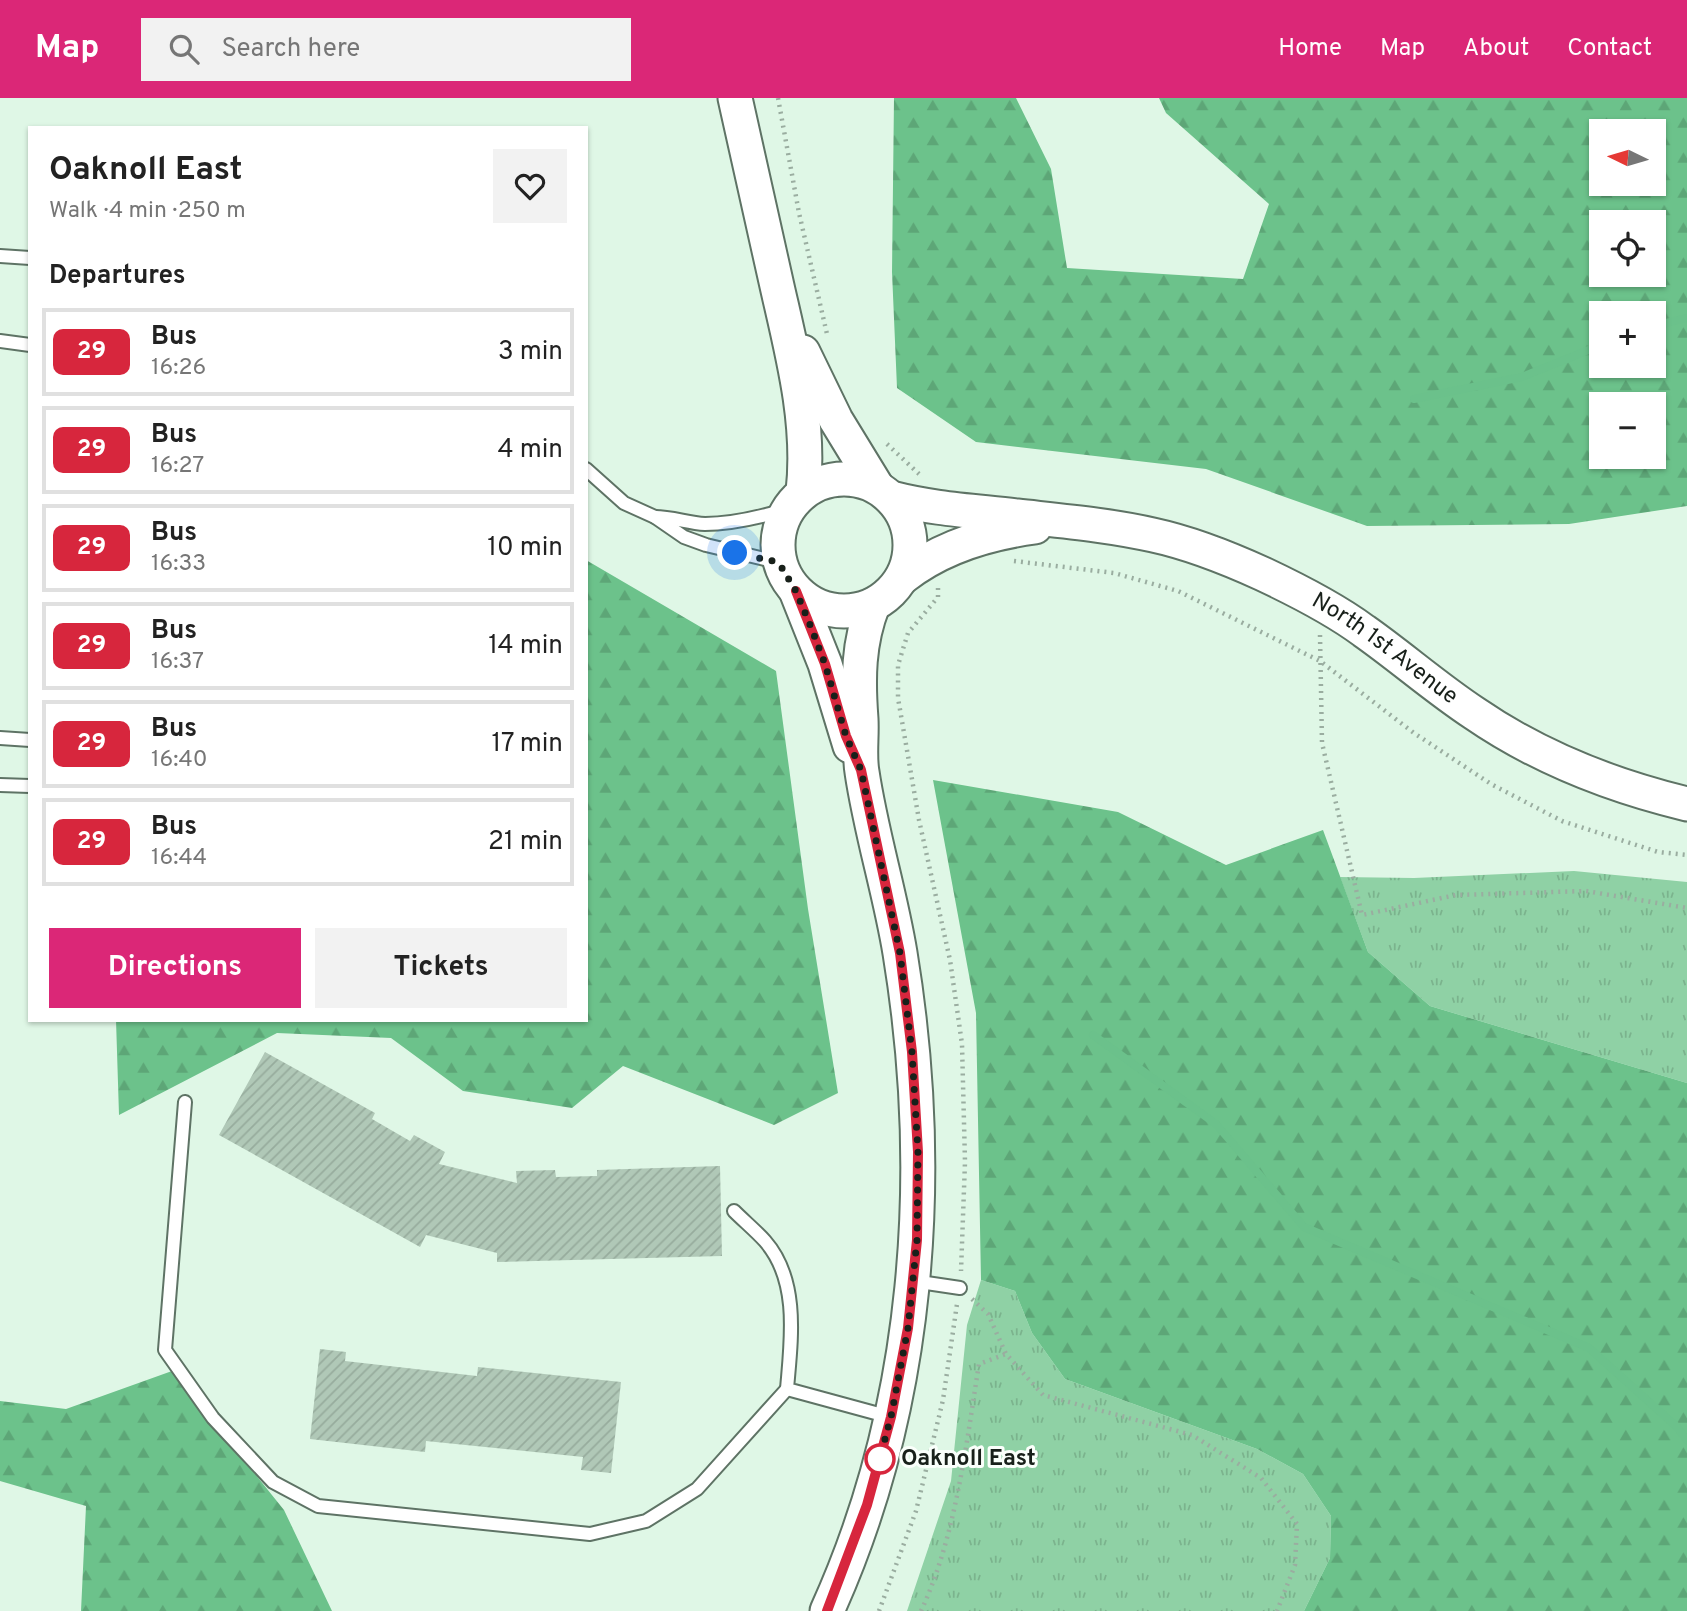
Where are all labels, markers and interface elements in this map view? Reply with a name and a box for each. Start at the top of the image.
search box [141,18,631,81]
text: Map [35,28,99,70]
icon: search [165,30,203,68]
text: Search here [221,33,360,66]
text: Home [1278,34,1342,64]
text: Map [1380,34,1425,64]
text: About [1463,34,1529,64]
text: Contact [1567,34,1652,64]
north arrow [1589,119,1666,196]
map controls [1589,119,1666,469]
button: heart [493,149,567,223]
text: Oaknoll East [49,150,242,192]
text: Walk · 4 min · 250 m [49,197,246,226]
button: locate [1589,210,1666,287]
text: Departures [49,260,186,293]
button: + [1589,301,1666,378]
text: Bus [151,321,197,354]
text: 3 min [498,336,563,369]
text: 29 [77,337,106,367]
text: 16:26 [151,354,206,383]
button: − [1589,392,1666,469]
text: Bus [151,419,197,452]
text: 4 min [497,434,563,467]
text: 29 [77,435,106,465]
text: 16:27 [151,452,204,481]
text: Bus [151,517,197,550]
text: 10 min [487,532,563,565]
text: 29 [77,533,106,563]
your location [717,535,752,570]
text: 16:33 [151,550,206,579]
street label: North 1st Avenue [1306,587,1463,712]
text: Bus [151,615,197,648]
text: 14 min [488,630,563,663]
text: 29 [77,631,106,661]
text: 16:37 [151,648,204,677]
text: Bus [151,713,197,746]
text: 17 min [491,728,563,761]
text: 29 [77,729,106,759]
text: 16:40 [151,746,208,775]
text: Bus [151,811,197,844]
text: 21 min [488,826,563,859]
text: 29 [77,827,106,857]
text: 16:44 [151,844,207,873]
button: Directions [49,928,301,1008]
button: Tickets [315,928,567,1008]
marker: Oaknoll East [865,1444,895,1474]
place label: Oaknoll East [901,1445,1036,1474]

